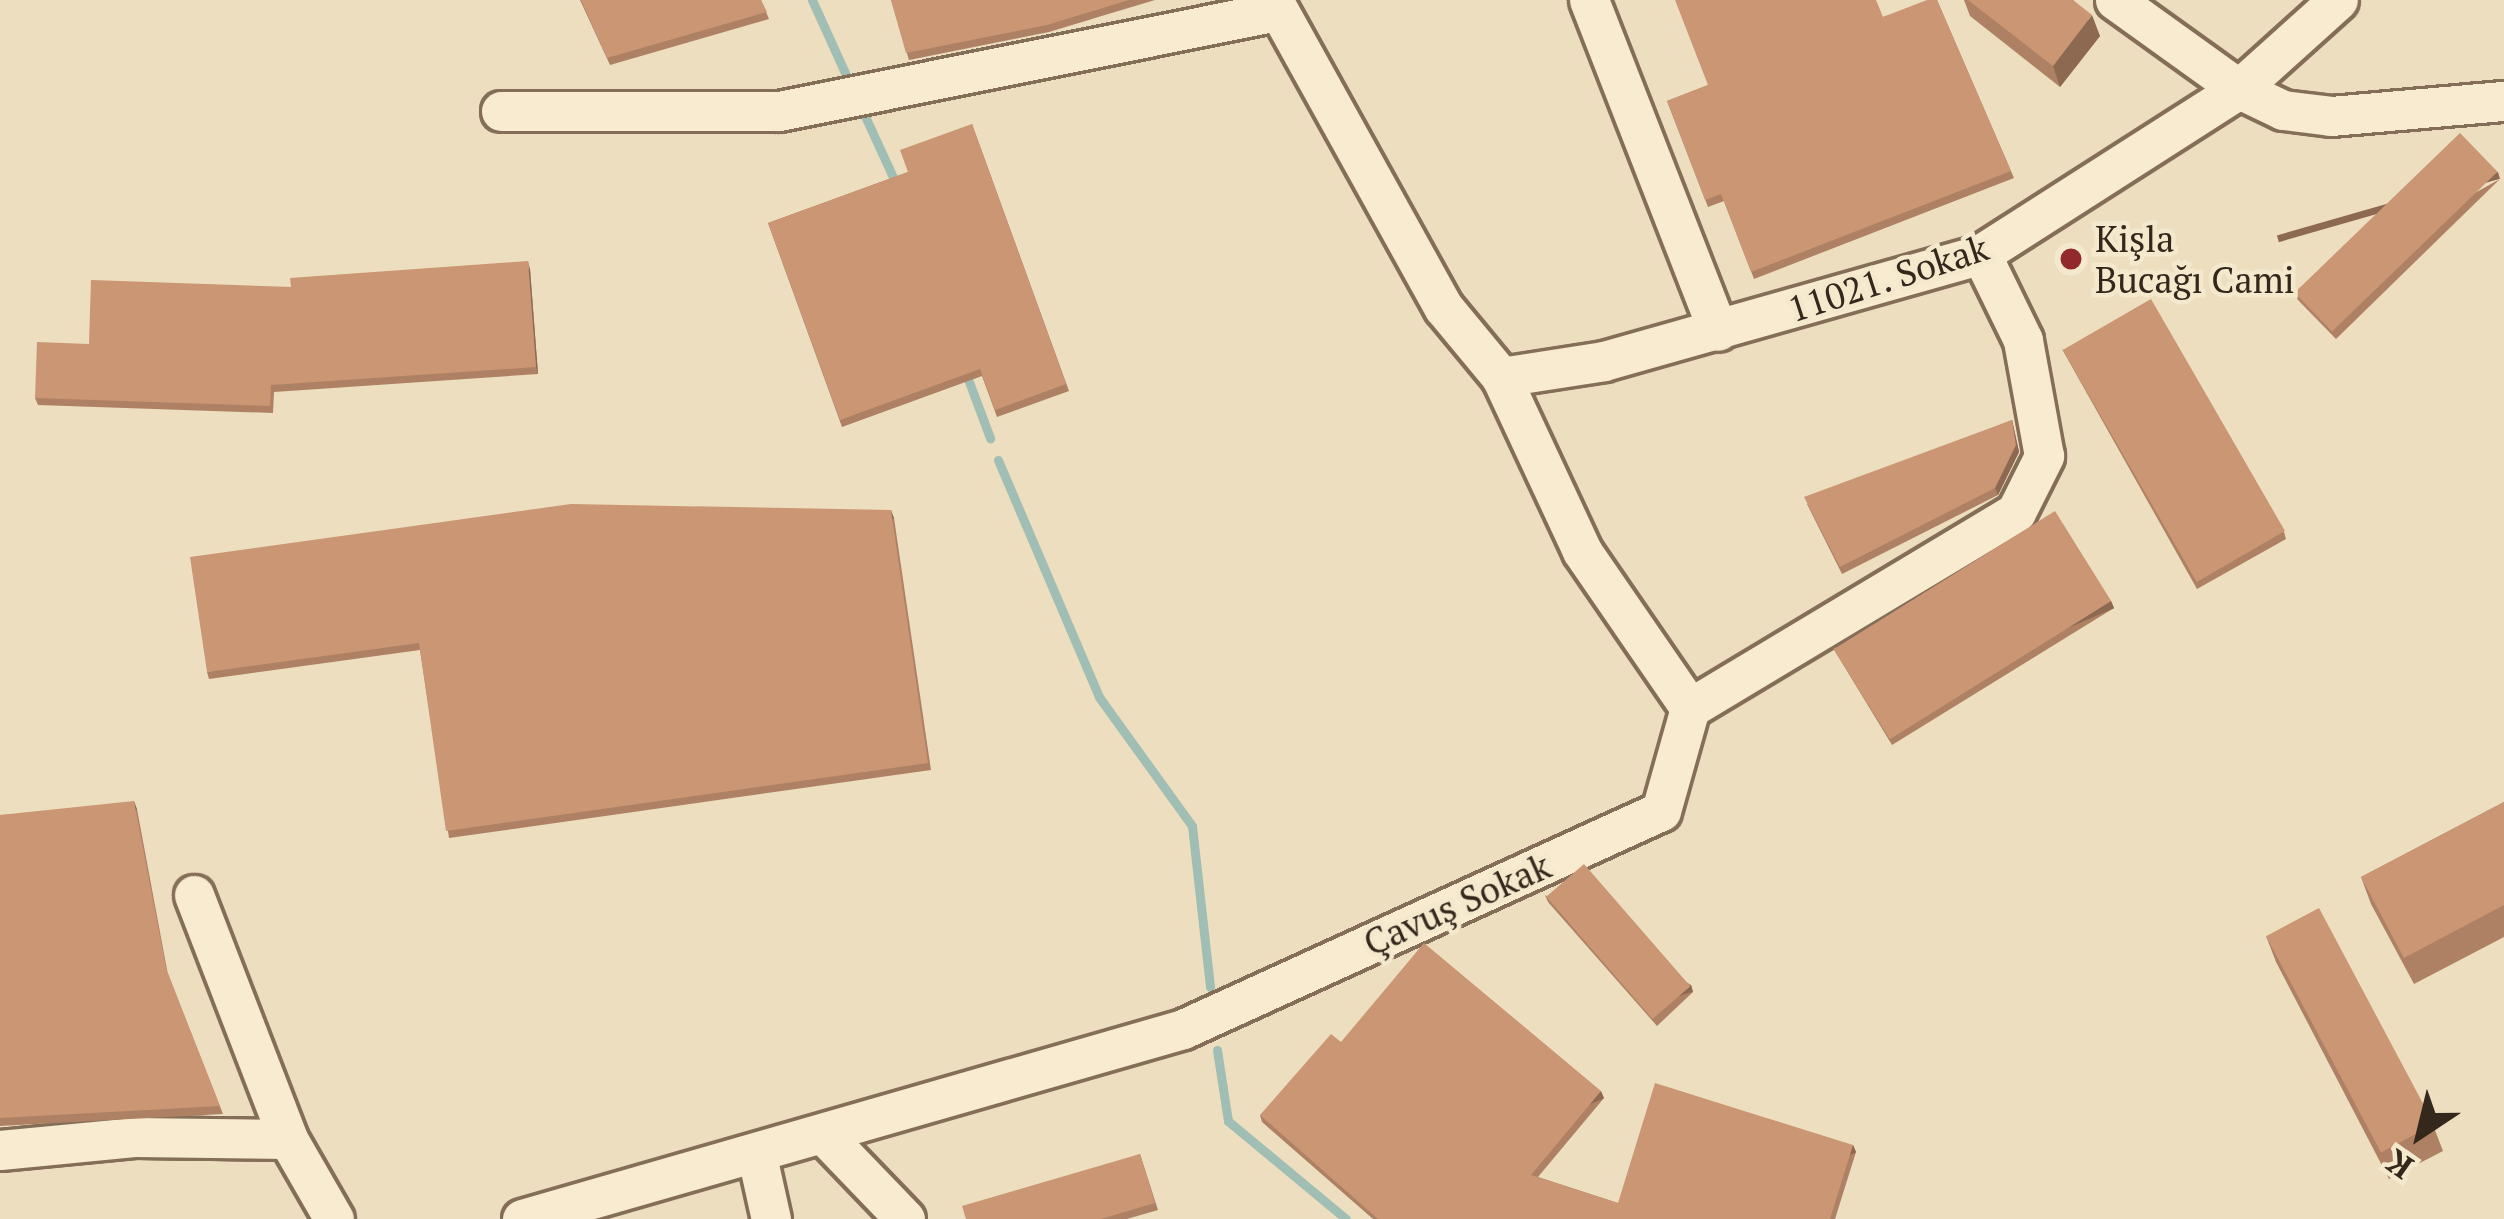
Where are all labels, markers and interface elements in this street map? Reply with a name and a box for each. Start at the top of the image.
place label: Kişla Bucağı Cami [2095,216,2295,301]
street label: 11021. Sokak [1782,225,1994,331]
marker: Kişla Bucağı Cami [2058,246,2084,272]
street label: Çavuş Sokak [1357,844,1557,964]
north arrow [2360,1075,2480,1195]
text: K [2377,1141,2421,1189]

